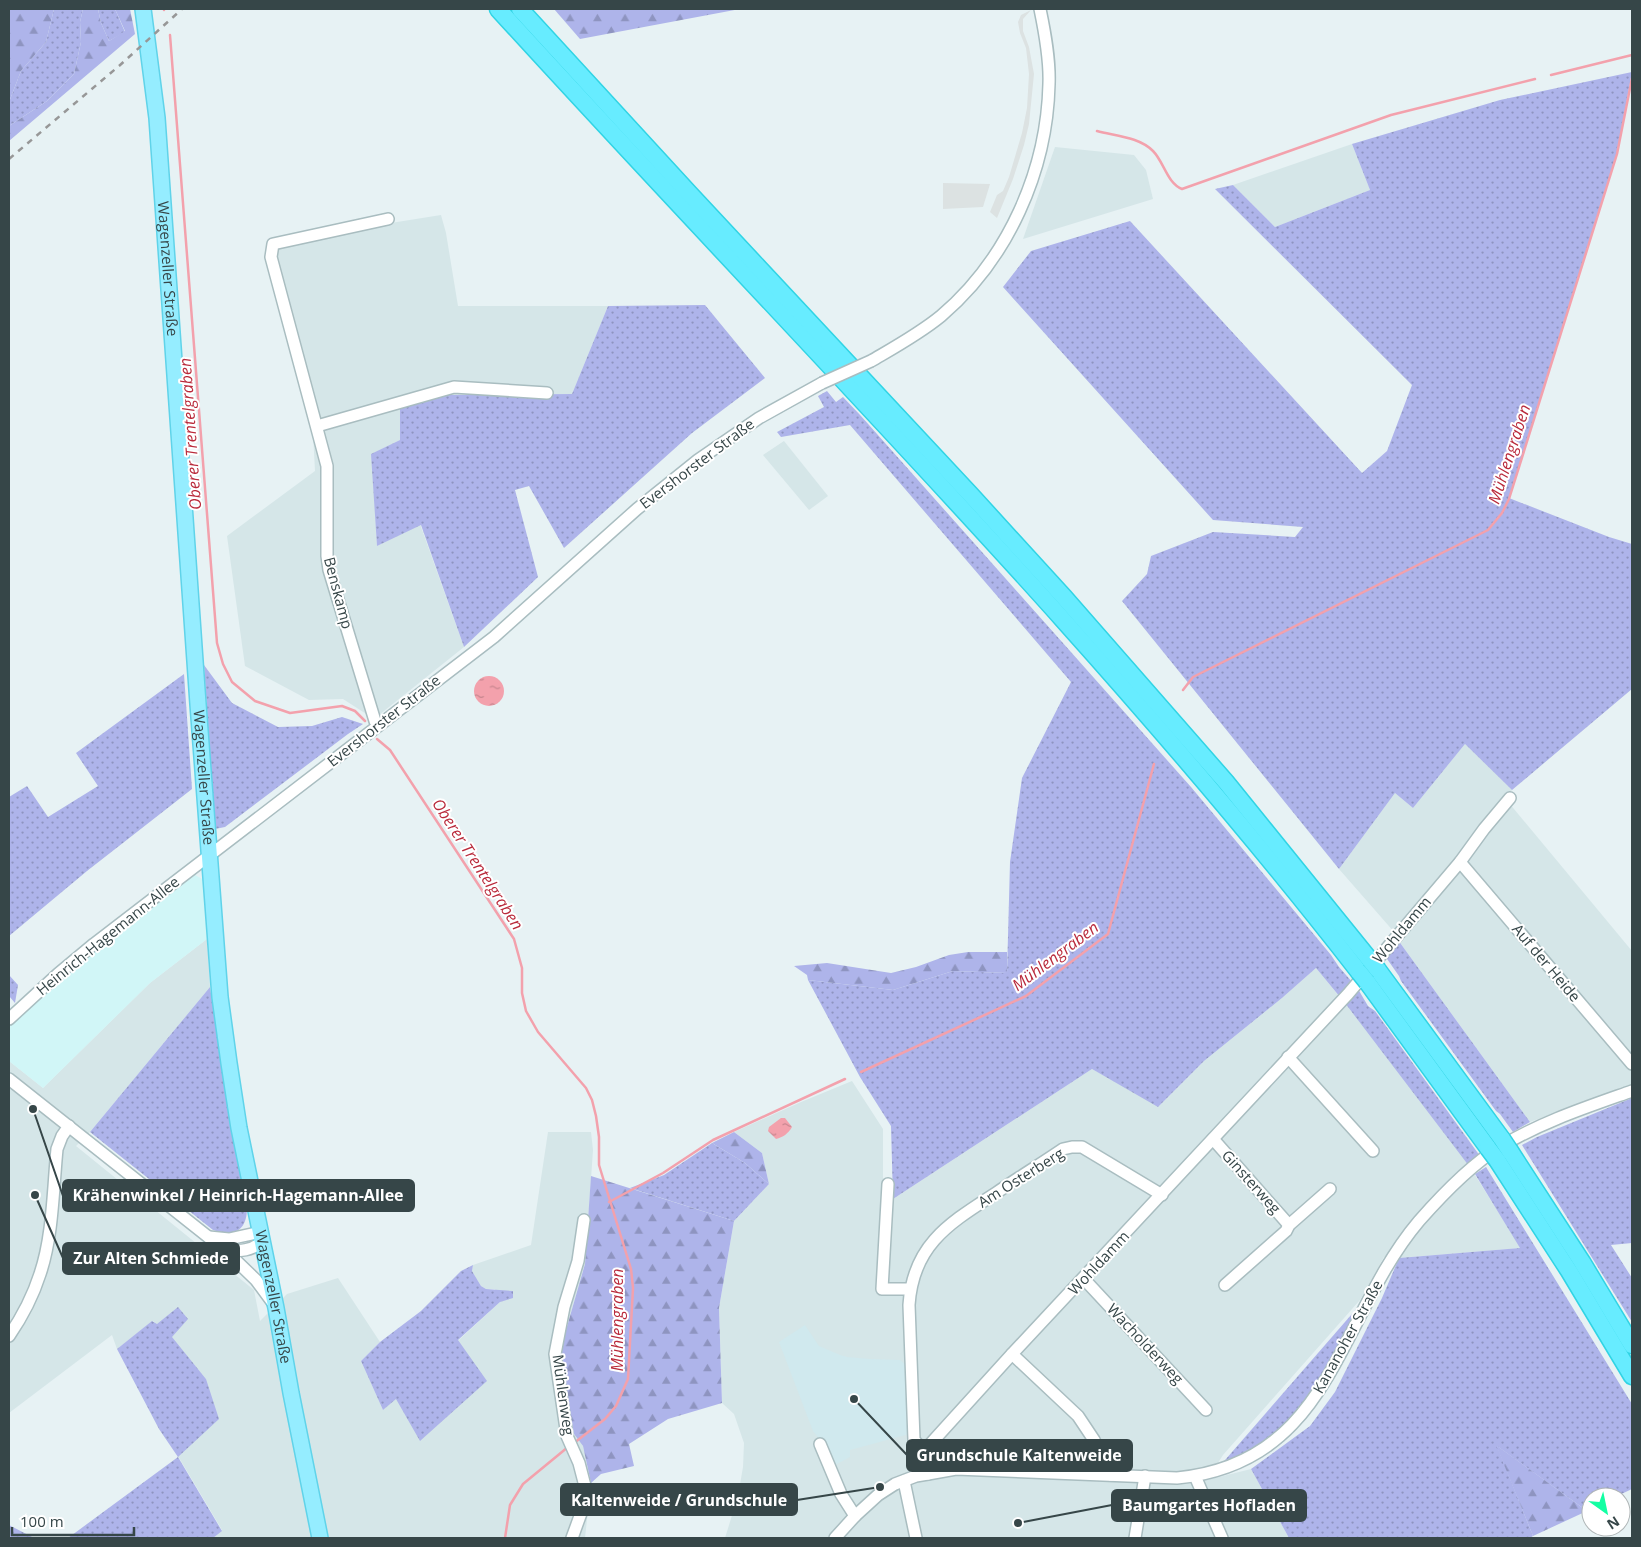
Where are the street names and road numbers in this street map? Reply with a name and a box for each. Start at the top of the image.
street label: Wagenzeller Straße [154,200,183,337]
street label: Evershorster Straße [635,413,758,513]
street label: Benskamp [320,555,358,631]
street label: Evershorster Straße [323,670,444,771]
street label: Wagenzeller Straße [189,709,220,846]
street label: Heinrich-Hagemann-Allee [32,871,183,999]
street label: Wohldamm [1367,892,1435,967]
street label: Auf der Heide [1508,919,1585,1006]
street label: Am Osterberg [974,1143,1067,1212]
street label: Ginsterweg [1218,1145,1286,1217]
street label: Wohldamm [1063,1226,1133,1299]
street label: Wagenzeller Straße [251,1228,297,1365]
street label: Kananoher Straße [1308,1276,1387,1397]
street label: Wacholderweg [1103,1299,1188,1388]
street label: Mühlenweg [548,1353,580,1437]

